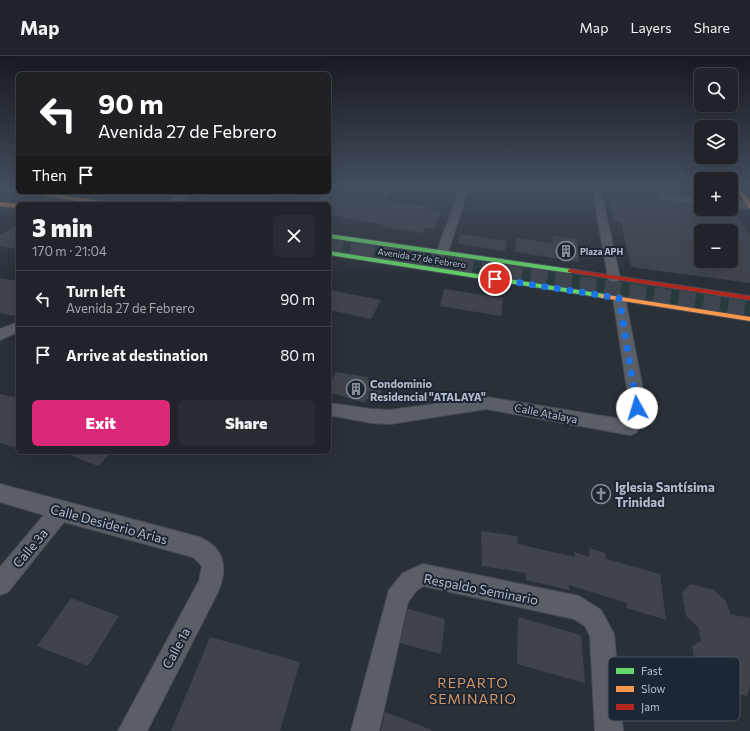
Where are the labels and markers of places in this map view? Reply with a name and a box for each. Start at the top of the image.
building icon: Plaza APH [555,240,577,262]
place label: Plaza APH [580,246,623,257]
pin [478,262,512,296]
place label: Condominio Residencial "ATALAYA" [370,377,486,403]
building icon: Condominio Residencial "ATALAYA" [345,378,367,400]
place label: Iglesia Santísima Trinidad [615,479,715,510]
church icon: Iglesia Santísima Trinidad [590,483,612,505]

